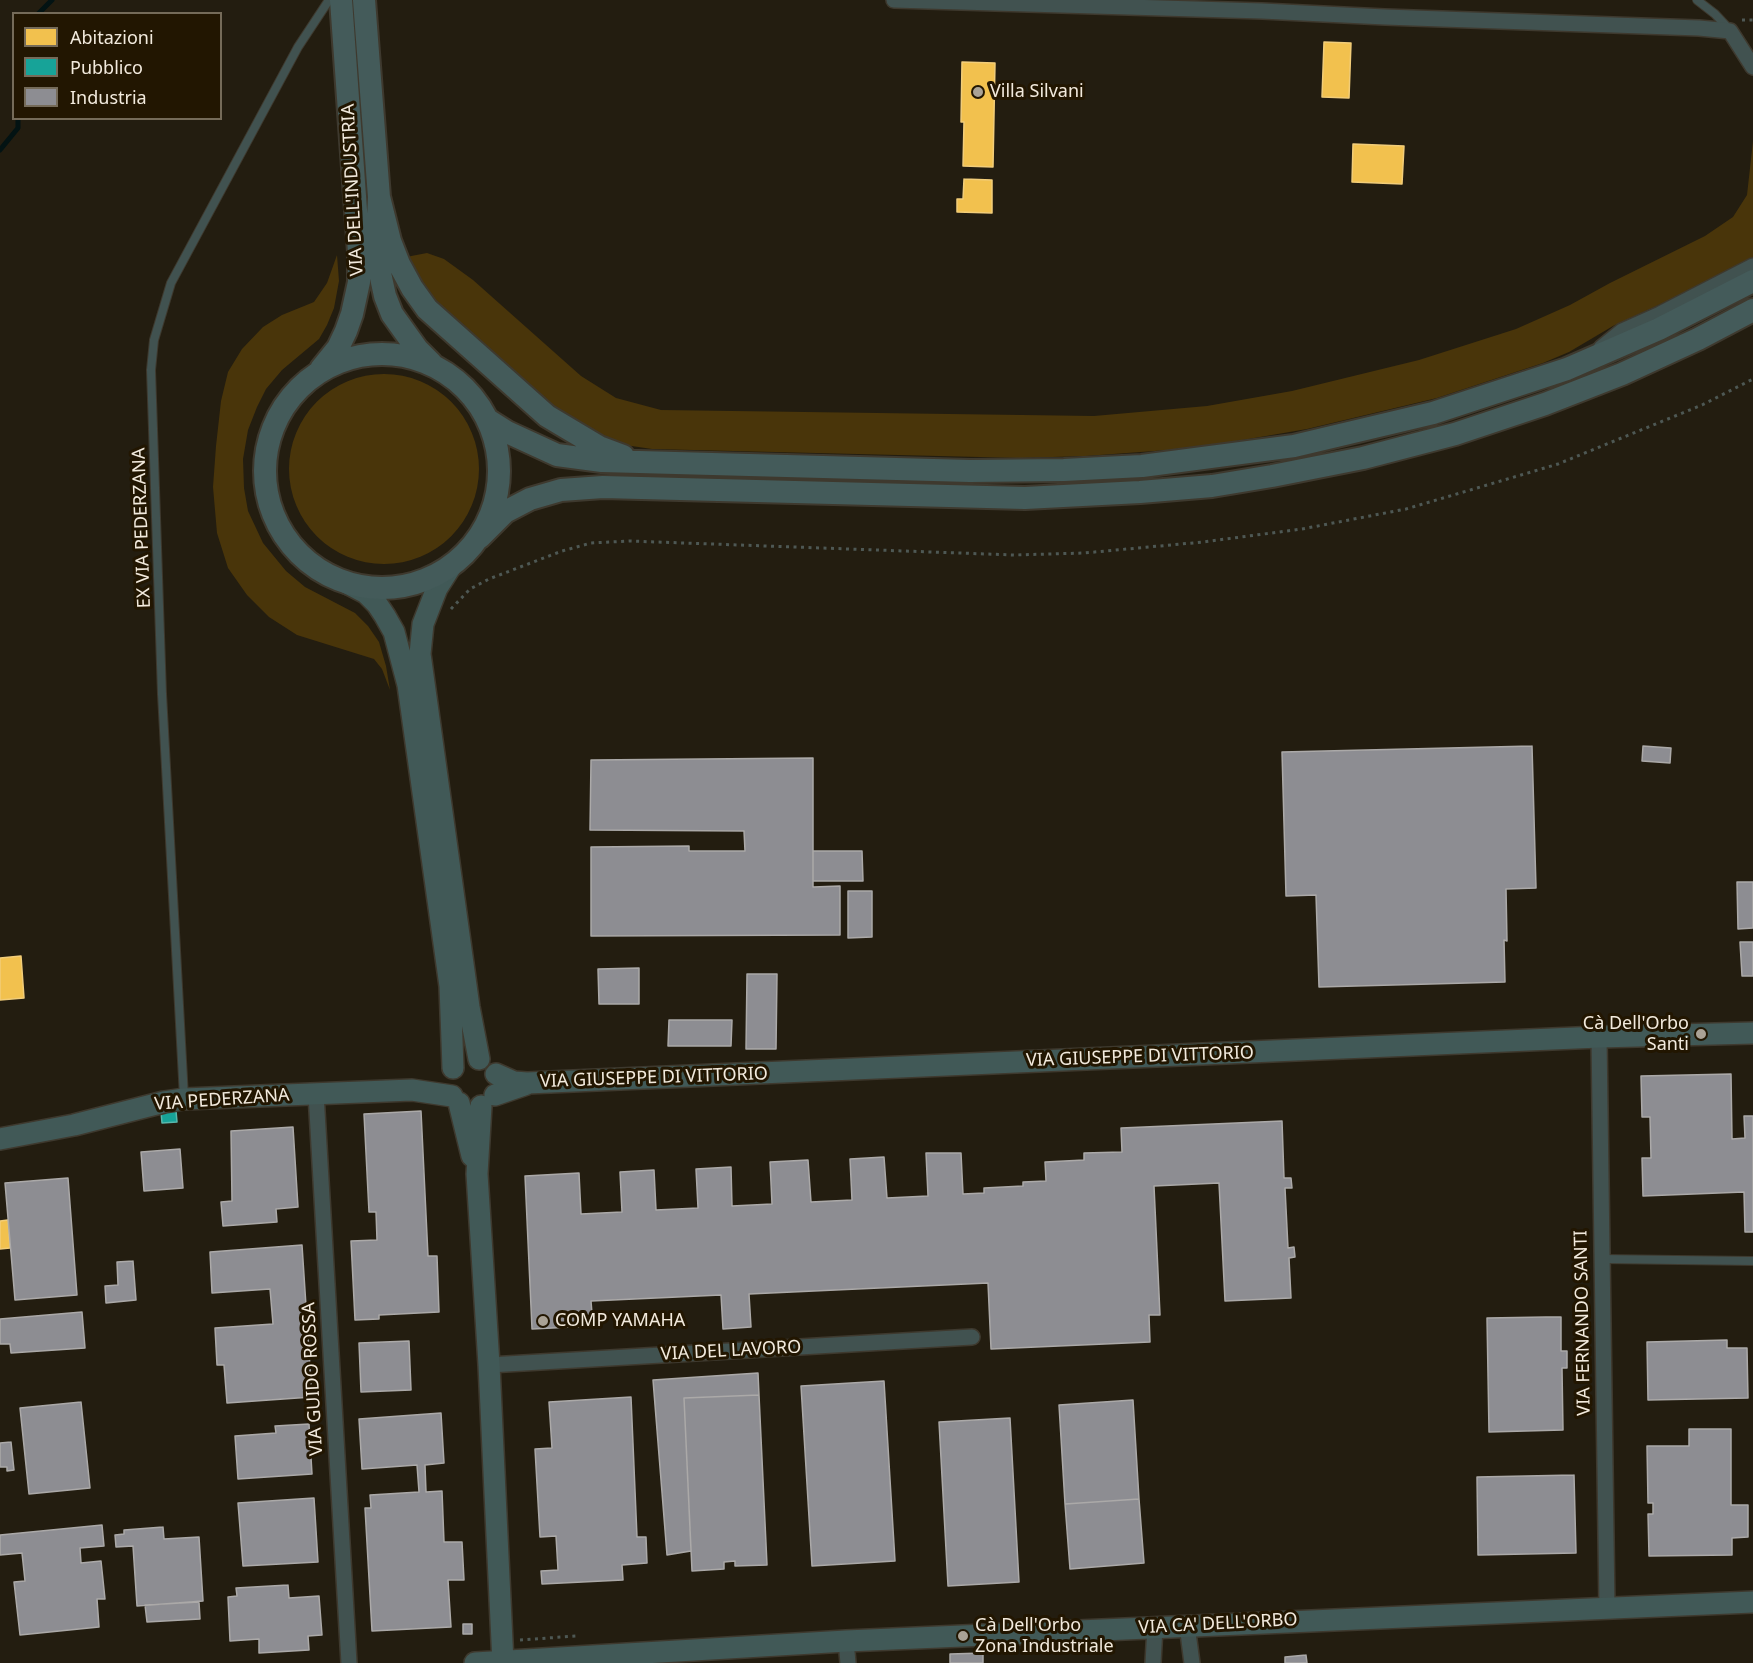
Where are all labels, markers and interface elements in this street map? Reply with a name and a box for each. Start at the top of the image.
legend [12,12,222,120]
text: Abitazioni [70,25,154,49]
text: Pubblico [70,55,143,79]
place label: Villa Silvani [990,81,1084,103]
text: Industria [70,85,147,109]
marker: Villa Silvani [971,85,985,99]
street label: VIA DELL'INDUSTRIA [338,103,368,277]
street label: EX VIA PEDERZANA [128,447,156,609]
place label: Cà Dell'Orbo Santi [1583,1013,1689,1056]
marker: Cà Dell'Orbo Santi [1694,1027,1708,1041]
street label: VIA GIUSEPPE DI VITTORIO [1026,1042,1254,1072]
street label: VIA GIUSEPPE DI VITTORIO [540,1063,768,1093]
street label: VIA PEDERZANA [154,1085,290,1115]
street label: VIA FERNANDO SANTI [1571,1230,1595,1416]
street label: VIA GUIDO ROSSA [298,1302,328,1456]
place label: COMP YAMAHA [555,1310,685,1332]
marker: COMP YAMAHA [536,1314,550,1328]
street label: VIA DEL LAVORO [660,1337,802,1365]
street label: VIA CA' DELL'ORBO [1138,1609,1298,1639]
place label: Cà Dell'Orbo Zona Industriale [975,1615,1114,1658]
marker: Cà Dell'Orbo Zona Industriale [956,1629,970,1643]

